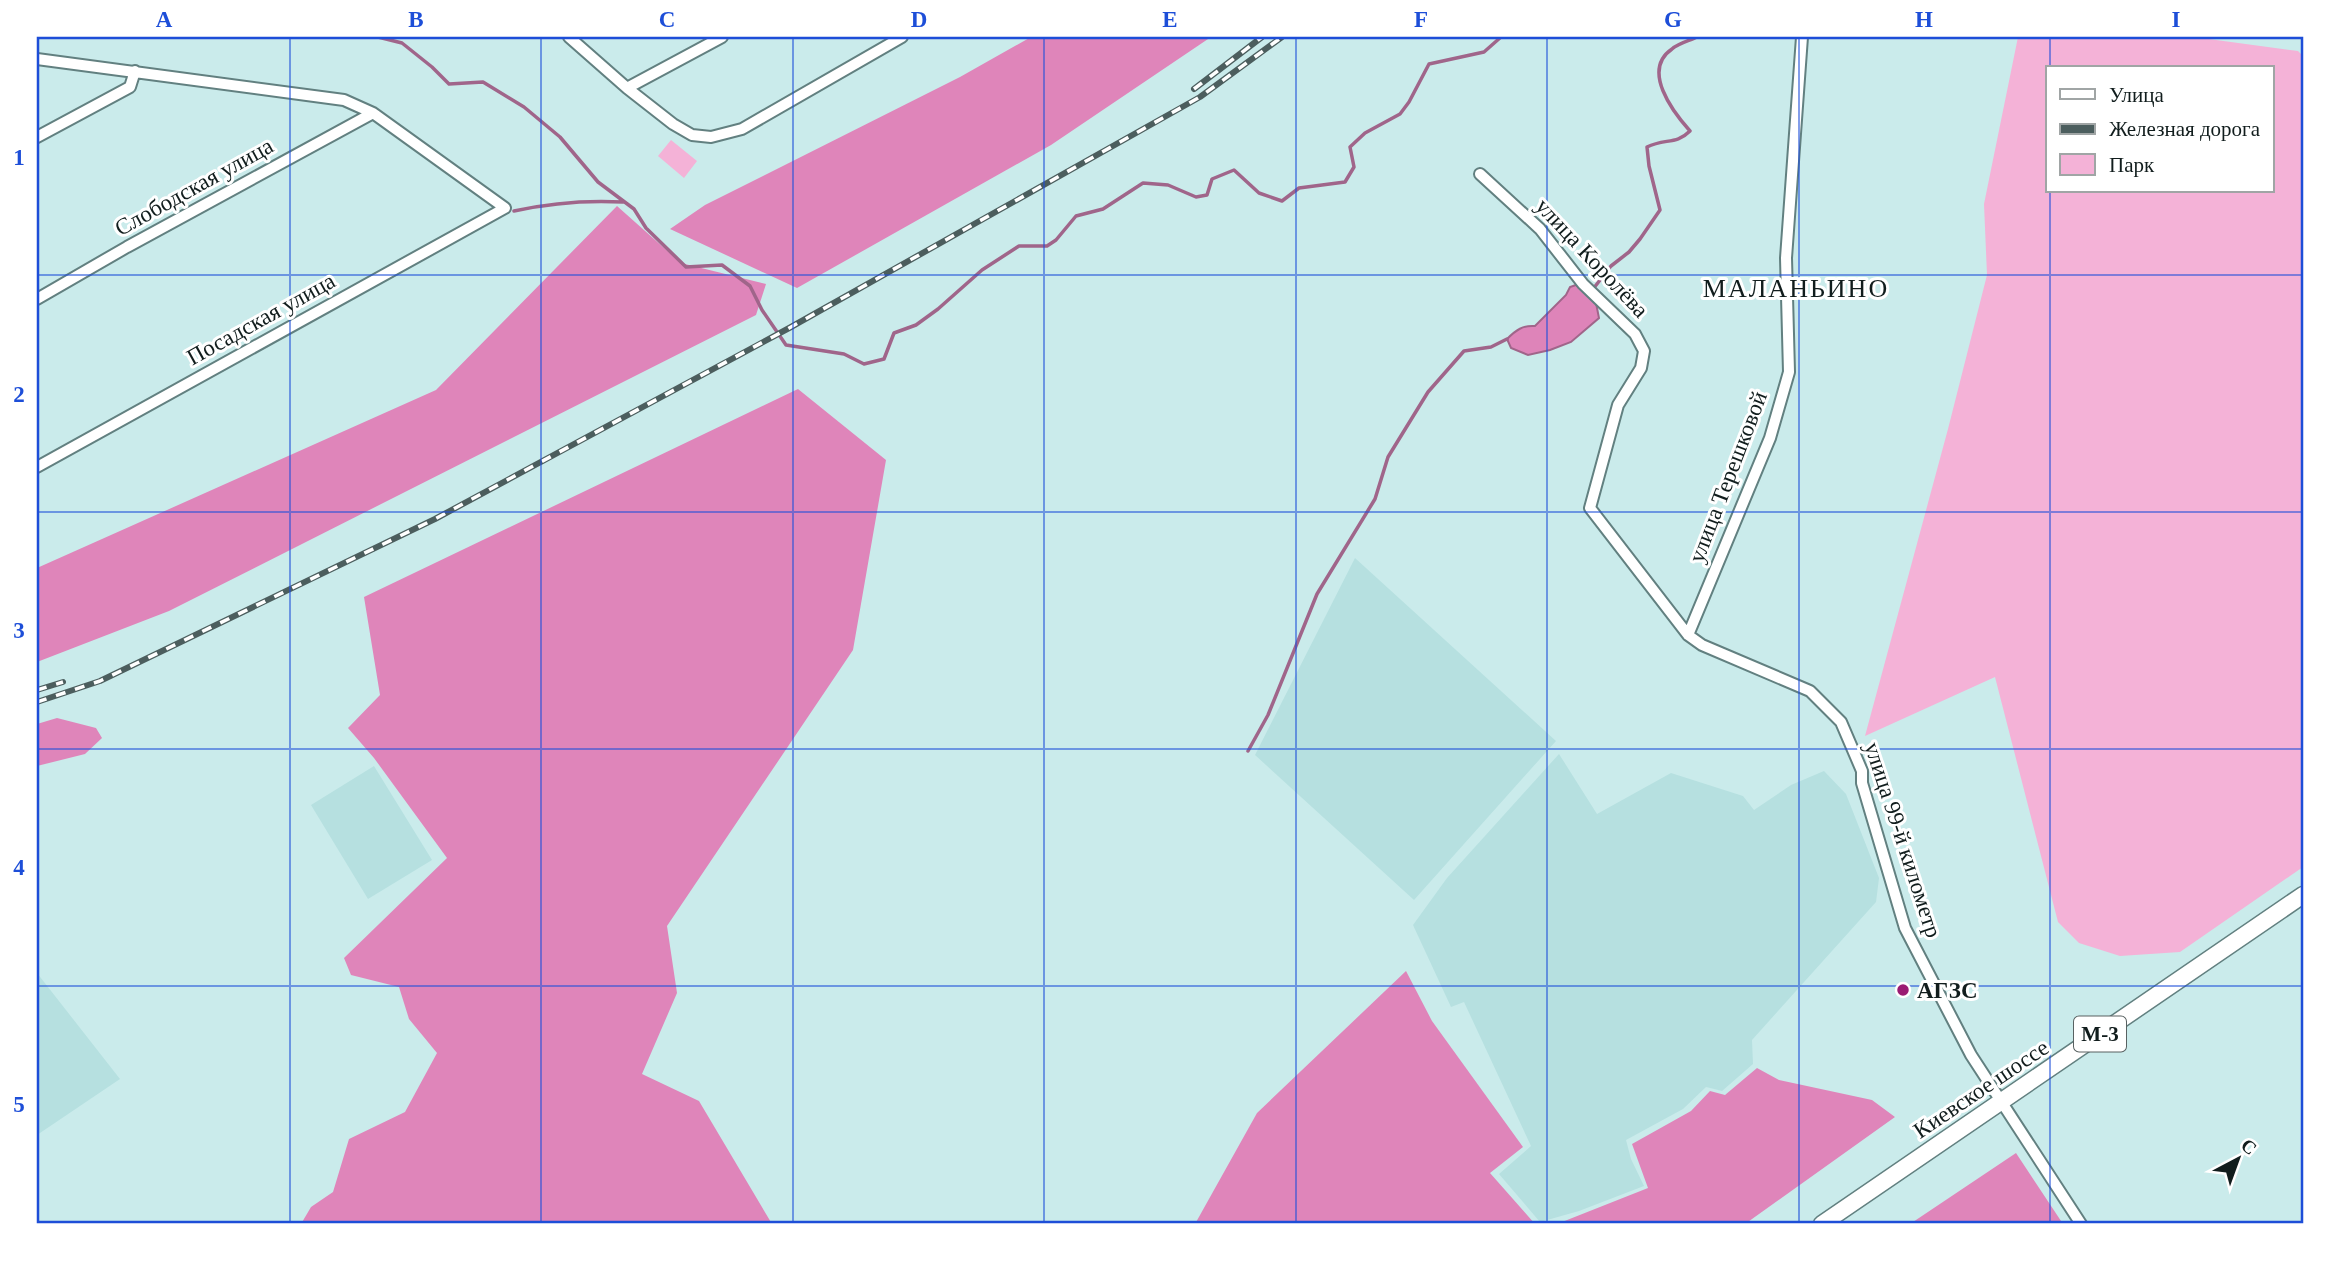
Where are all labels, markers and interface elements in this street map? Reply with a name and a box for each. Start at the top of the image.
text: A [156,7,173,32]
text: B [408,7,424,32]
text: C [659,7,675,32]
text: D [911,7,927,32]
text: E [1162,7,1178,32]
text: F [1414,7,1428,32]
text: G [1664,7,1682,32]
text: H [1915,7,1933,32]
text: I [2172,7,2181,32]
legend [2046,66,2274,192]
text: Улица [2109,83,2164,107]
text: Железная дорога [2109,117,2261,141]
street label: Слободская улица [111,133,277,241]
text: 1 [13,145,25,170]
text: Парк [2109,153,2155,177]
street label: улица Королёва [1531,193,1653,323]
street label: Посадская улица [183,268,339,370]
district label: МАЛАНЬИНО [1703,274,1889,303]
text: 2 [13,382,25,407]
street label: улица Терешковой [1684,388,1772,566]
text: 3 [13,618,25,643]
street label: улица 99-й километр [1860,739,1946,941]
text: 4 [13,855,25,880]
place label: АГЗС [1917,978,1978,1003]
marker: АГЗС [1895,982,1911,998]
road number: М-3 [2074,1016,2126,1052]
street label: Киевское шоссе [1909,1035,2053,1143]
text: 5 [13,1092,25,1117]
north arrow [2204,1124,2274,1194]
text: С [2237,1134,2261,1159]

